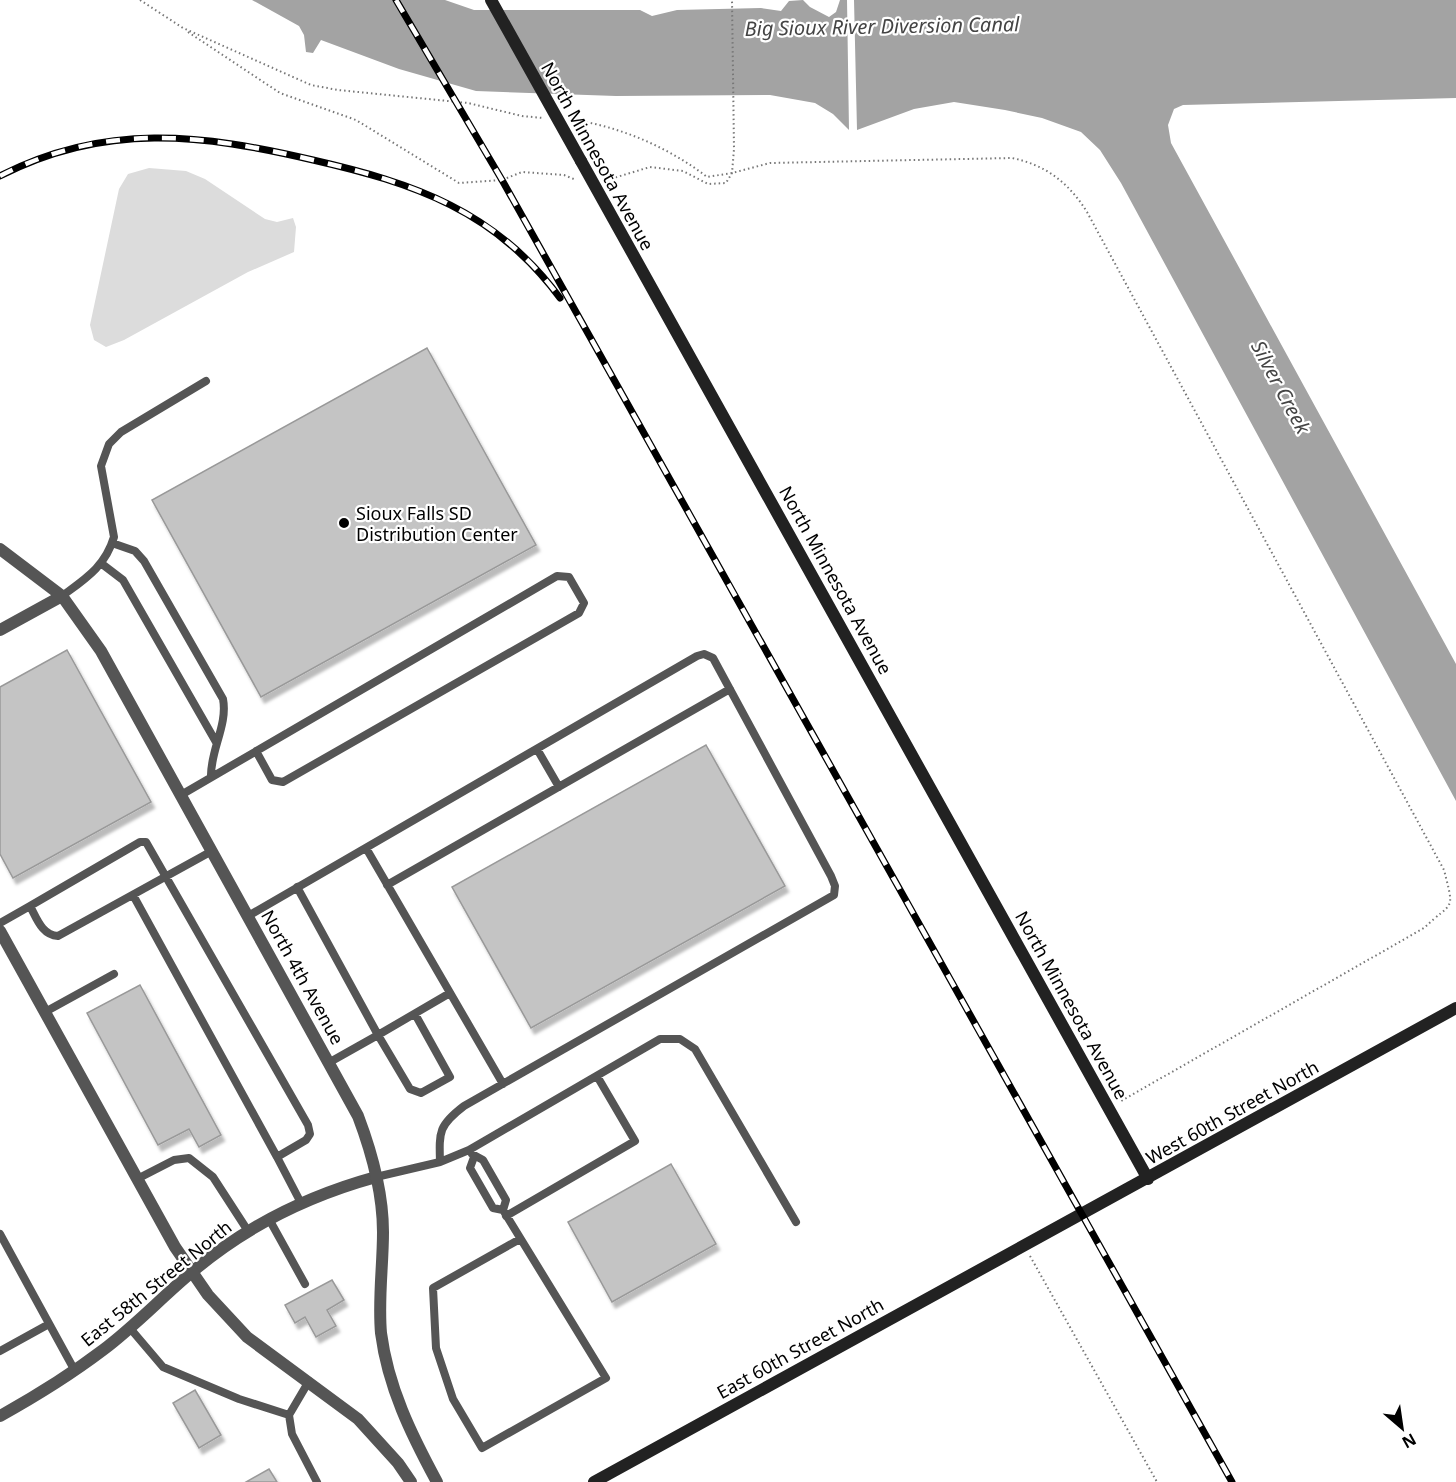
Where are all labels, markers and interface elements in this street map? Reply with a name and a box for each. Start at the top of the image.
water label: Big Sioux River Diversion Canal [744,10,1020,42]
street label: North Minnesota Avenue [536,58,660,254]
water label: Silver Creek [1245,336,1317,439]
street label: North Minnesota Avenue [774,482,898,678]
place label: Sioux Falls SD Distribution Center [356,501,518,546]
marker: Sioux Falls SD Distribution Center [337,516,351,530]
street label: North 4th Avenue [256,906,350,1048]
street label: North Minnesota Avenue [1010,907,1134,1103]
street label: West 60th Street North [1141,1055,1323,1169]
street label: East 58th Street North [76,1215,236,1351]
street label: East 60th Street North [712,1292,888,1404]
north arrow [1372,1398,1432,1458]
text: N [1398,1428,1420,1454]

